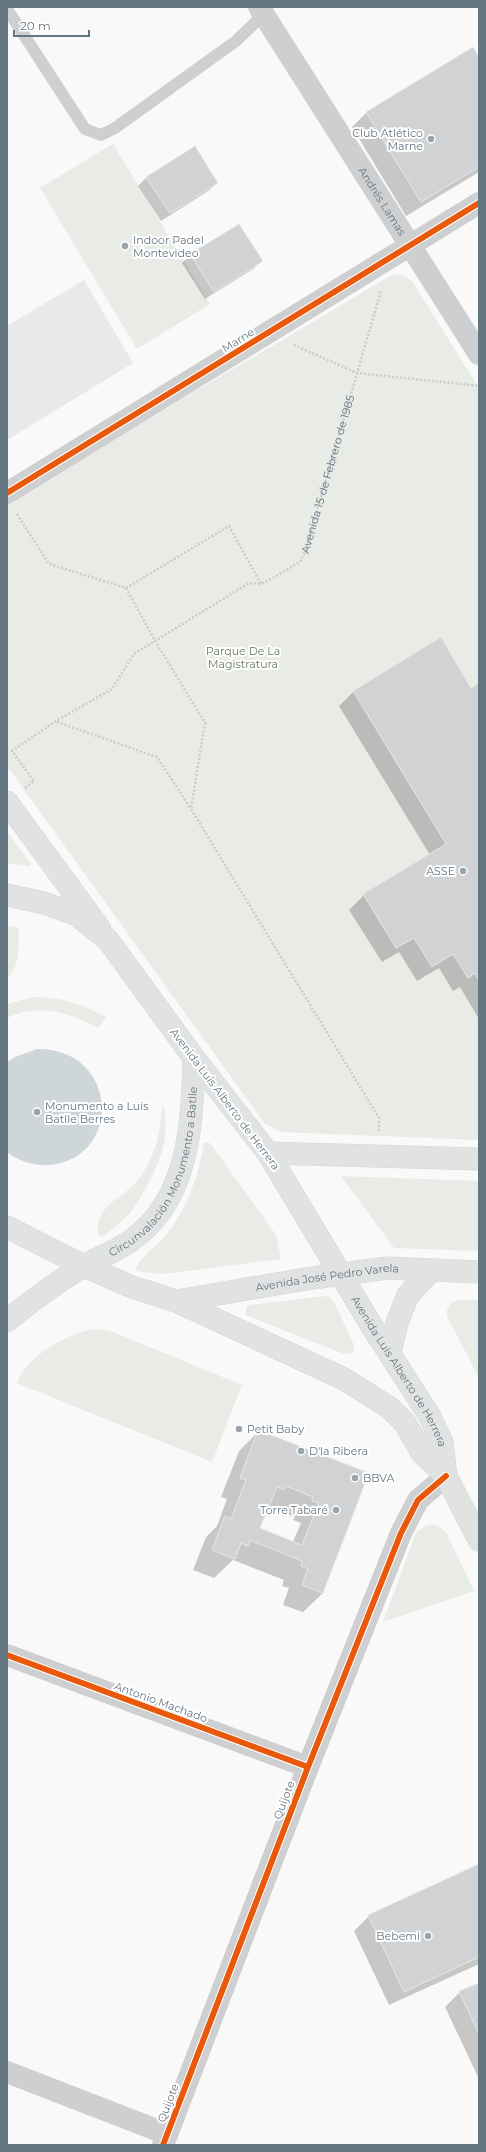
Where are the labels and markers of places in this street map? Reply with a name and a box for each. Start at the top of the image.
place label: Club Atlético Marne [352,126,423,153]
marker: Club Atlético Marne [426,134,436,144]
place label: Indoor Padel Montevideo [133,233,204,260]
marker: Indoor Padel Montevideo [120,241,130,251]
place label: ASSE [426,864,455,878]
marker: ASSE [458,866,468,876]
place label: Monumento a Luis Batlle Berres [45,1099,149,1126]
marker: Monumento a Luis Batlle Berres [32,1107,42,1117]
place label: Petit Baby [247,1422,304,1436]
marker: Petit Baby [234,1424,244,1434]
place label: D'la Ribera [309,1444,368,1458]
marker: D'la Ribera [296,1446,306,1456]
place label: BBVA [363,1471,394,1485]
marker: BBVA [350,1473,360,1483]
place label: Torre Tabaré [260,1503,328,1517]
marker: Torre Tabaré [331,1505,341,1515]
place label: Bebemi [376,1929,420,1943]
marker: Bebemi [423,1931,433,1941]

